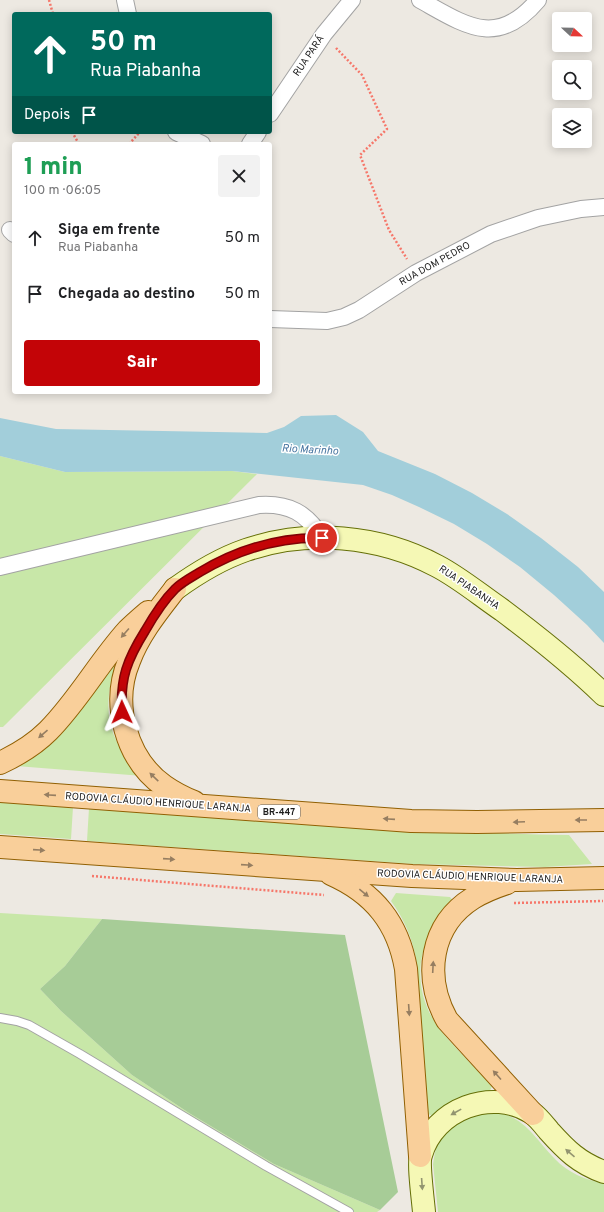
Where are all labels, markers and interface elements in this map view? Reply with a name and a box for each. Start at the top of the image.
north arrow [552,12,592,52]
map controls [552,12,592,148]
text: 50 m [90,25,157,61]
icon: ahead [24,28,76,80]
street label: RUA PARÁ [291,33,328,79]
text: Rua Piabanha [90,60,201,83]
button: search [552,60,592,100]
icon: arrive [78,104,100,126]
text: Depois [24,106,70,125]
button: layers [552,108,592,148]
text: 1 min [24,153,83,183]
button: close [218,155,260,197]
text: 100 m · 06:05 [24,183,101,199]
text: Siga em frente [58,221,160,240]
icon: ahead [24,227,46,249]
text: 50 m [225,229,260,248]
street label: RUA DOM PEDRO [397,239,473,289]
text: Rua Piabanha [58,240,138,256]
icon: arrive [24,283,46,305]
text: Chegada ao destino [58,285,195,304]
text: 50 m [225,285,260,304]
button: Sair [24,340,260,386]
water label: Rio Marinho [281,442,339,458]
pin [305,521,339,555]
icon: arrive [311,527,333,549]
street label: RUA PIABANHA [436,563,502,613]
one-way arrow [121,629,130,638]
position arrow [101,691,143,733]
one-way arrow [38,730,49,739]
one-way arrow [149,772,159,782]
street label: RODOVIA CLÁUDIO HENRIQUE LARANJA [65,790,252,816]
one-way arrow [44,792,56,799]
road number: BR-447 [258,805,300,819]
one-way arrow [383,816,395,823]
one-way arrow [574,817,587,823]
one-way arrow [512,819,525,825]
one-way arrow [33,847,45,854]
one-way arrow [163,856,175,863]
one-way arrow [241,862,253,869]
street label: RODOVIA CLÁUDIO HENRIQUE LARANJA [377,867,563,887]
one-way arrow [358,889,369,897]
one-way arrow [430,961,437,973]
one-way arrow [406,1004,413,1016]
one-way arrow [493,1069,502,1080]
one-way arrow [450,1108,462,1115]
one-way arrow [565,1149,575,1158]
one-way arrow [419,1178,426,1190]

